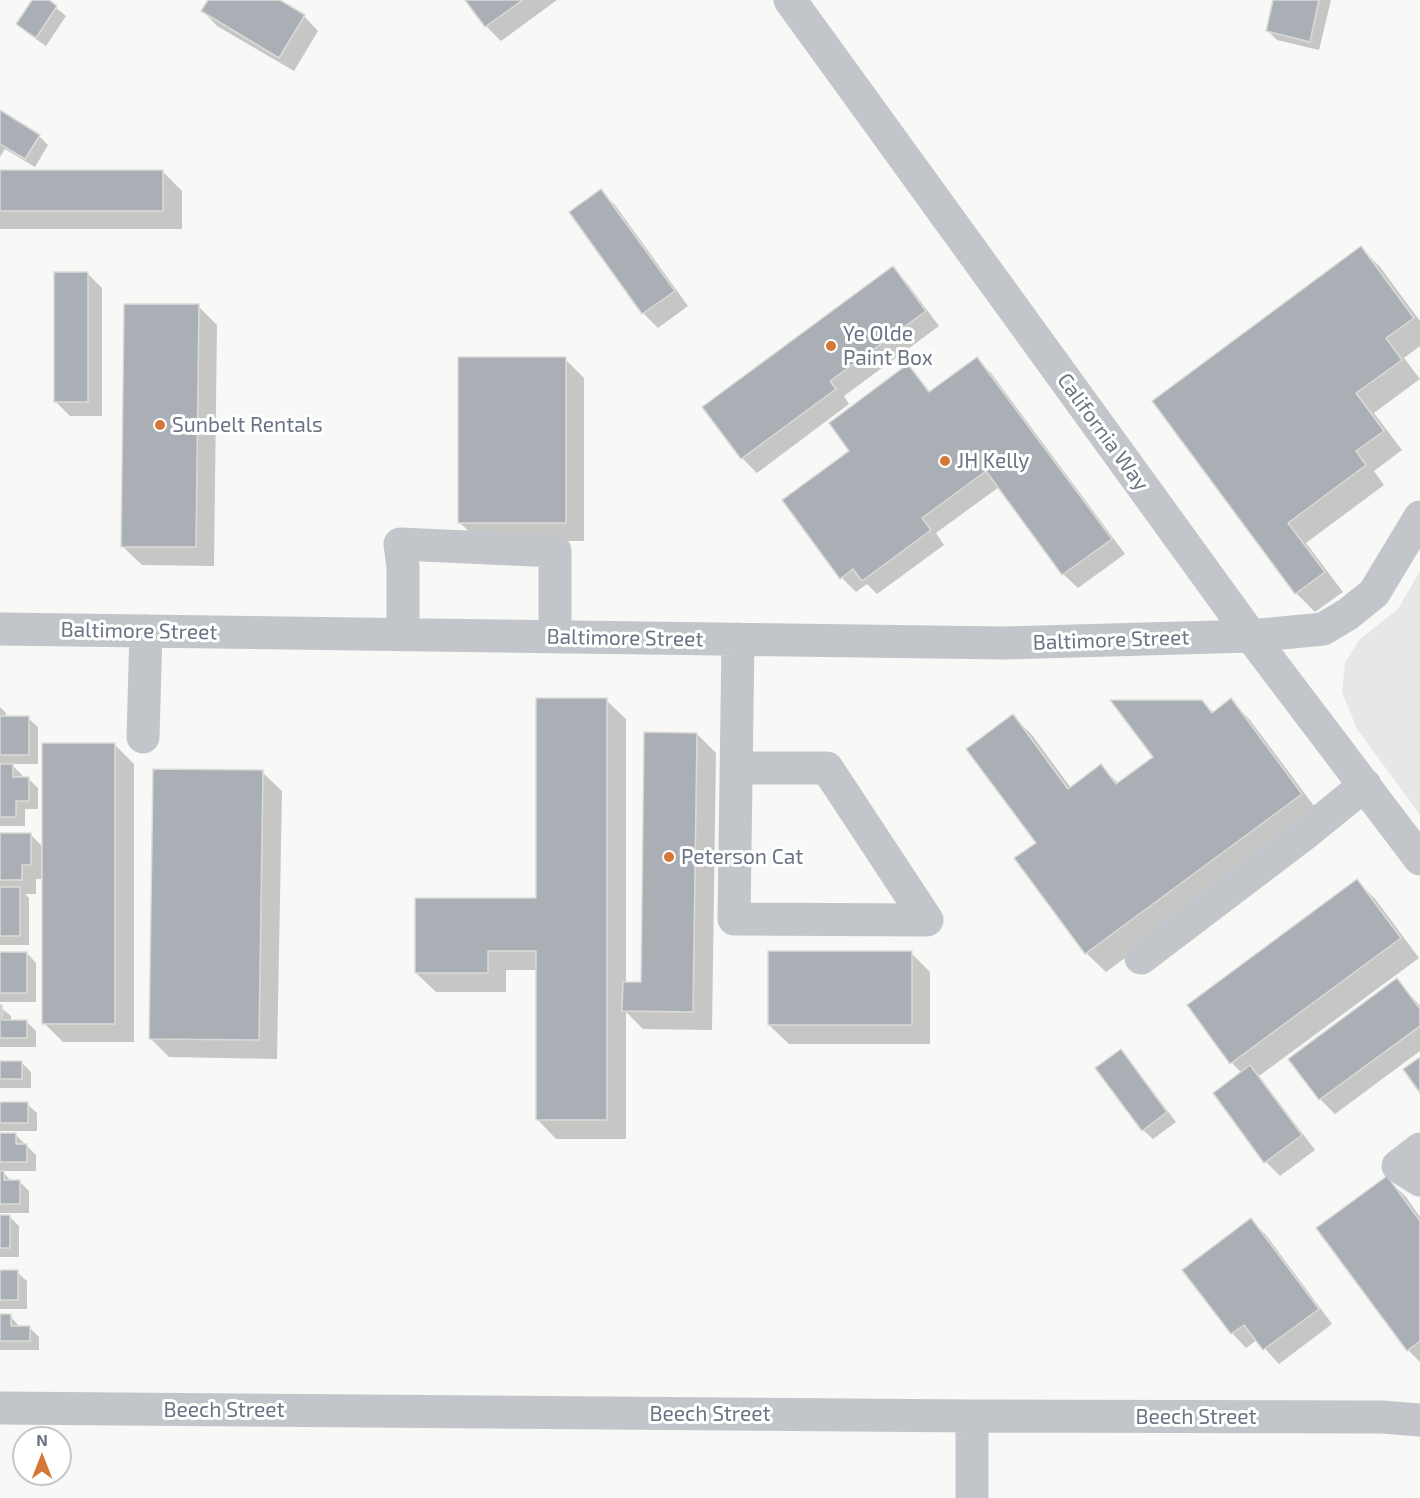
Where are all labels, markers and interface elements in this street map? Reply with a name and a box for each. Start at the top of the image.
place label: Ye Olde Paint Box [843,321,933,371]
marker: Ye Olde Paint Box [824,339,838,353]
street label: California Way [1052,368,1154,496]
place label: Sunbelt Rentals [172,412,323,438]
marker: Sunbelt Rentals [153,418,167,432]
place label: JH Kelly [957,448,1029,474]
marker: JH Kelly [938,454,952,468]
street label: Baltimore Street [60,617,218,645]
street label: Baltimore Street [546,624,704,652]
street label: Baltimore Street [1032,625,1190,655]
place label: Peterson Cat [681,844,803,870]
marker: Peterson Cat [662,850,676,864]
street label: Beech Street [163,1397,285,1423]
street label: Beech Street [649,1401,771,1427]
street label: Beech Street [1135,1404,1257,1430]
north arrow [12,1426,72,1486]
text: N [36,1430,48,1449]

